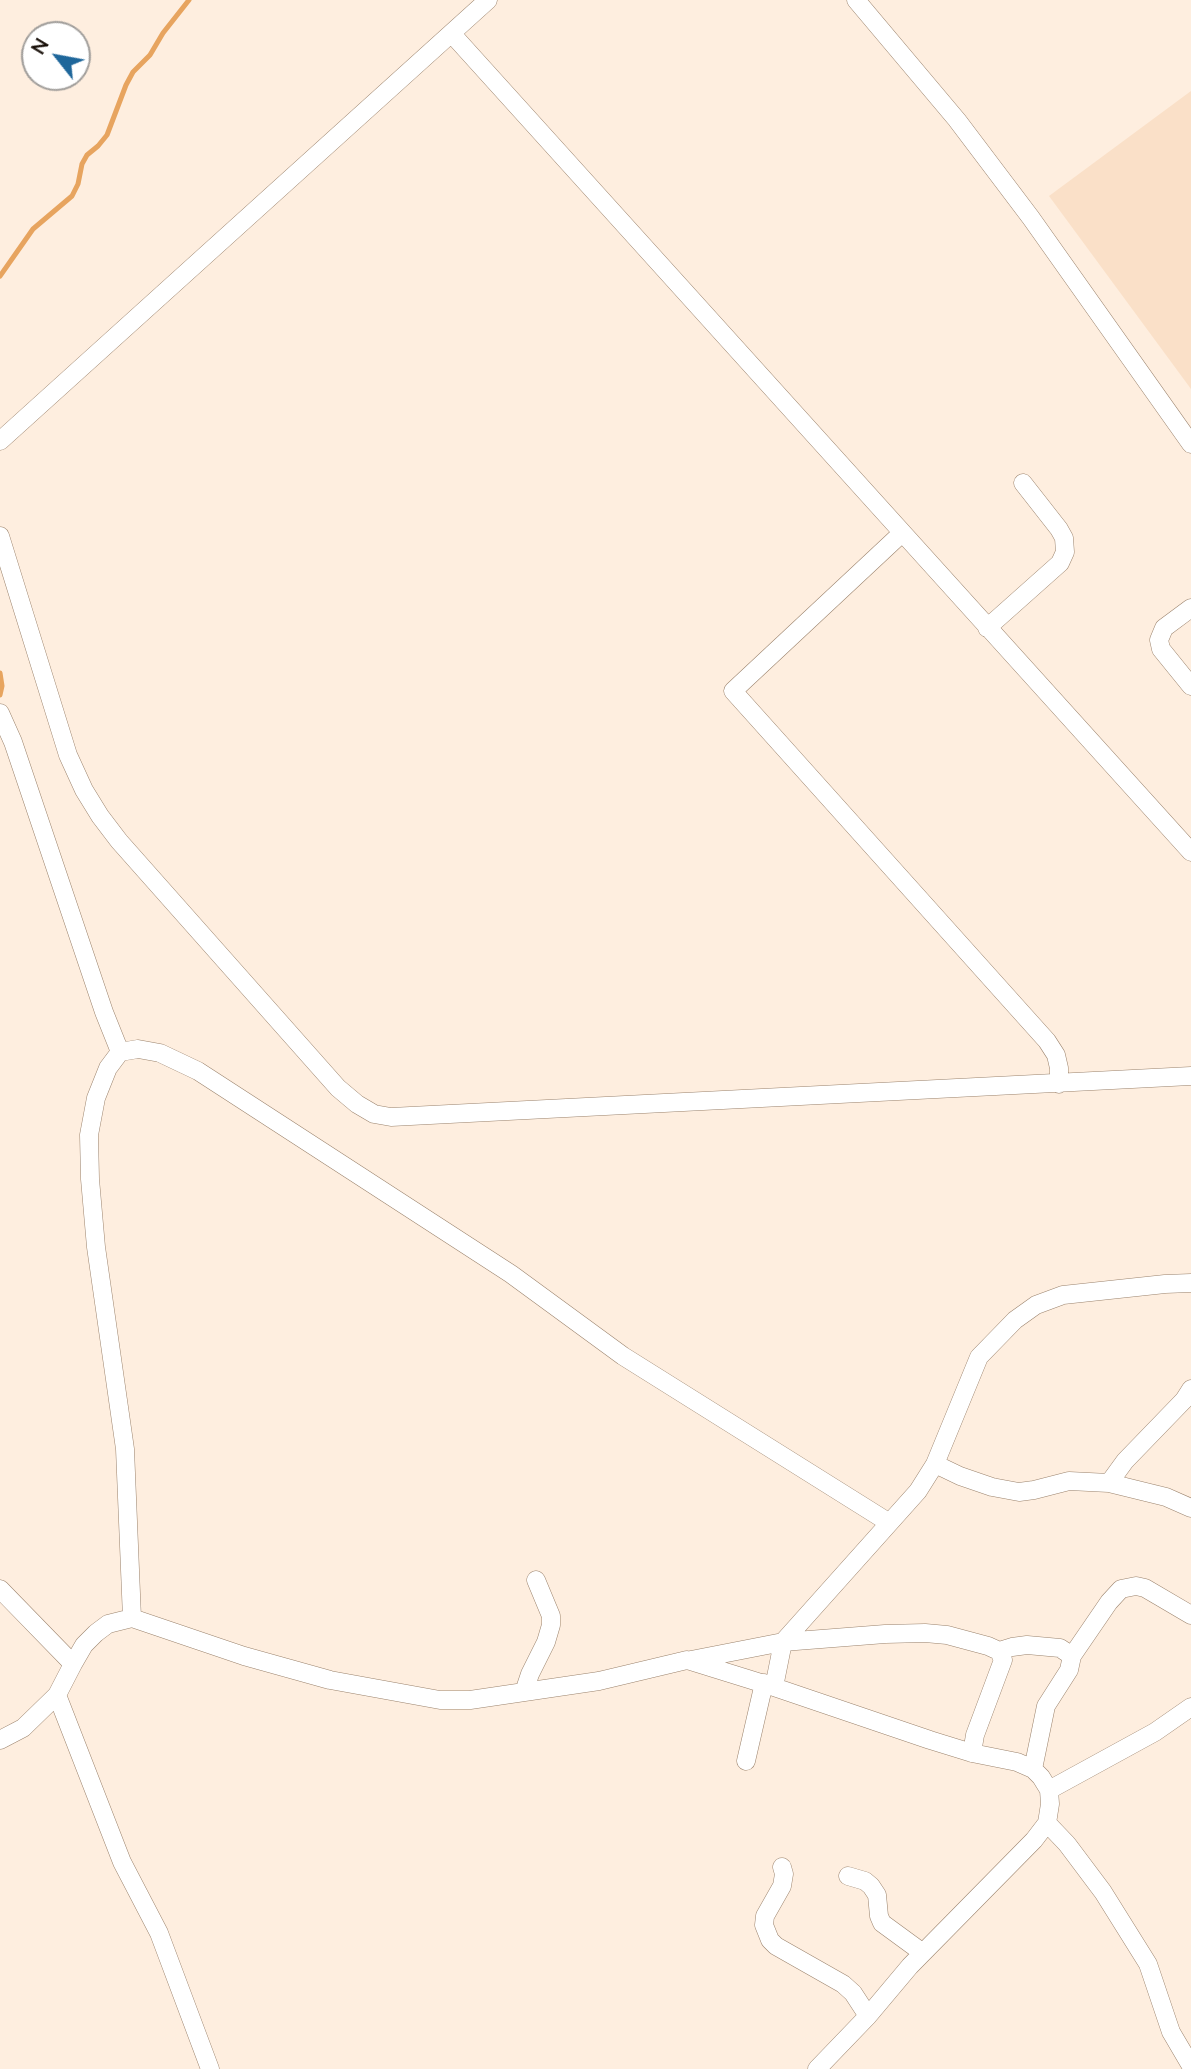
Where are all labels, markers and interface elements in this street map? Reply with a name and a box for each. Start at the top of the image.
north arrow [21,21,91,91]
text: N [26,34,53,58]

